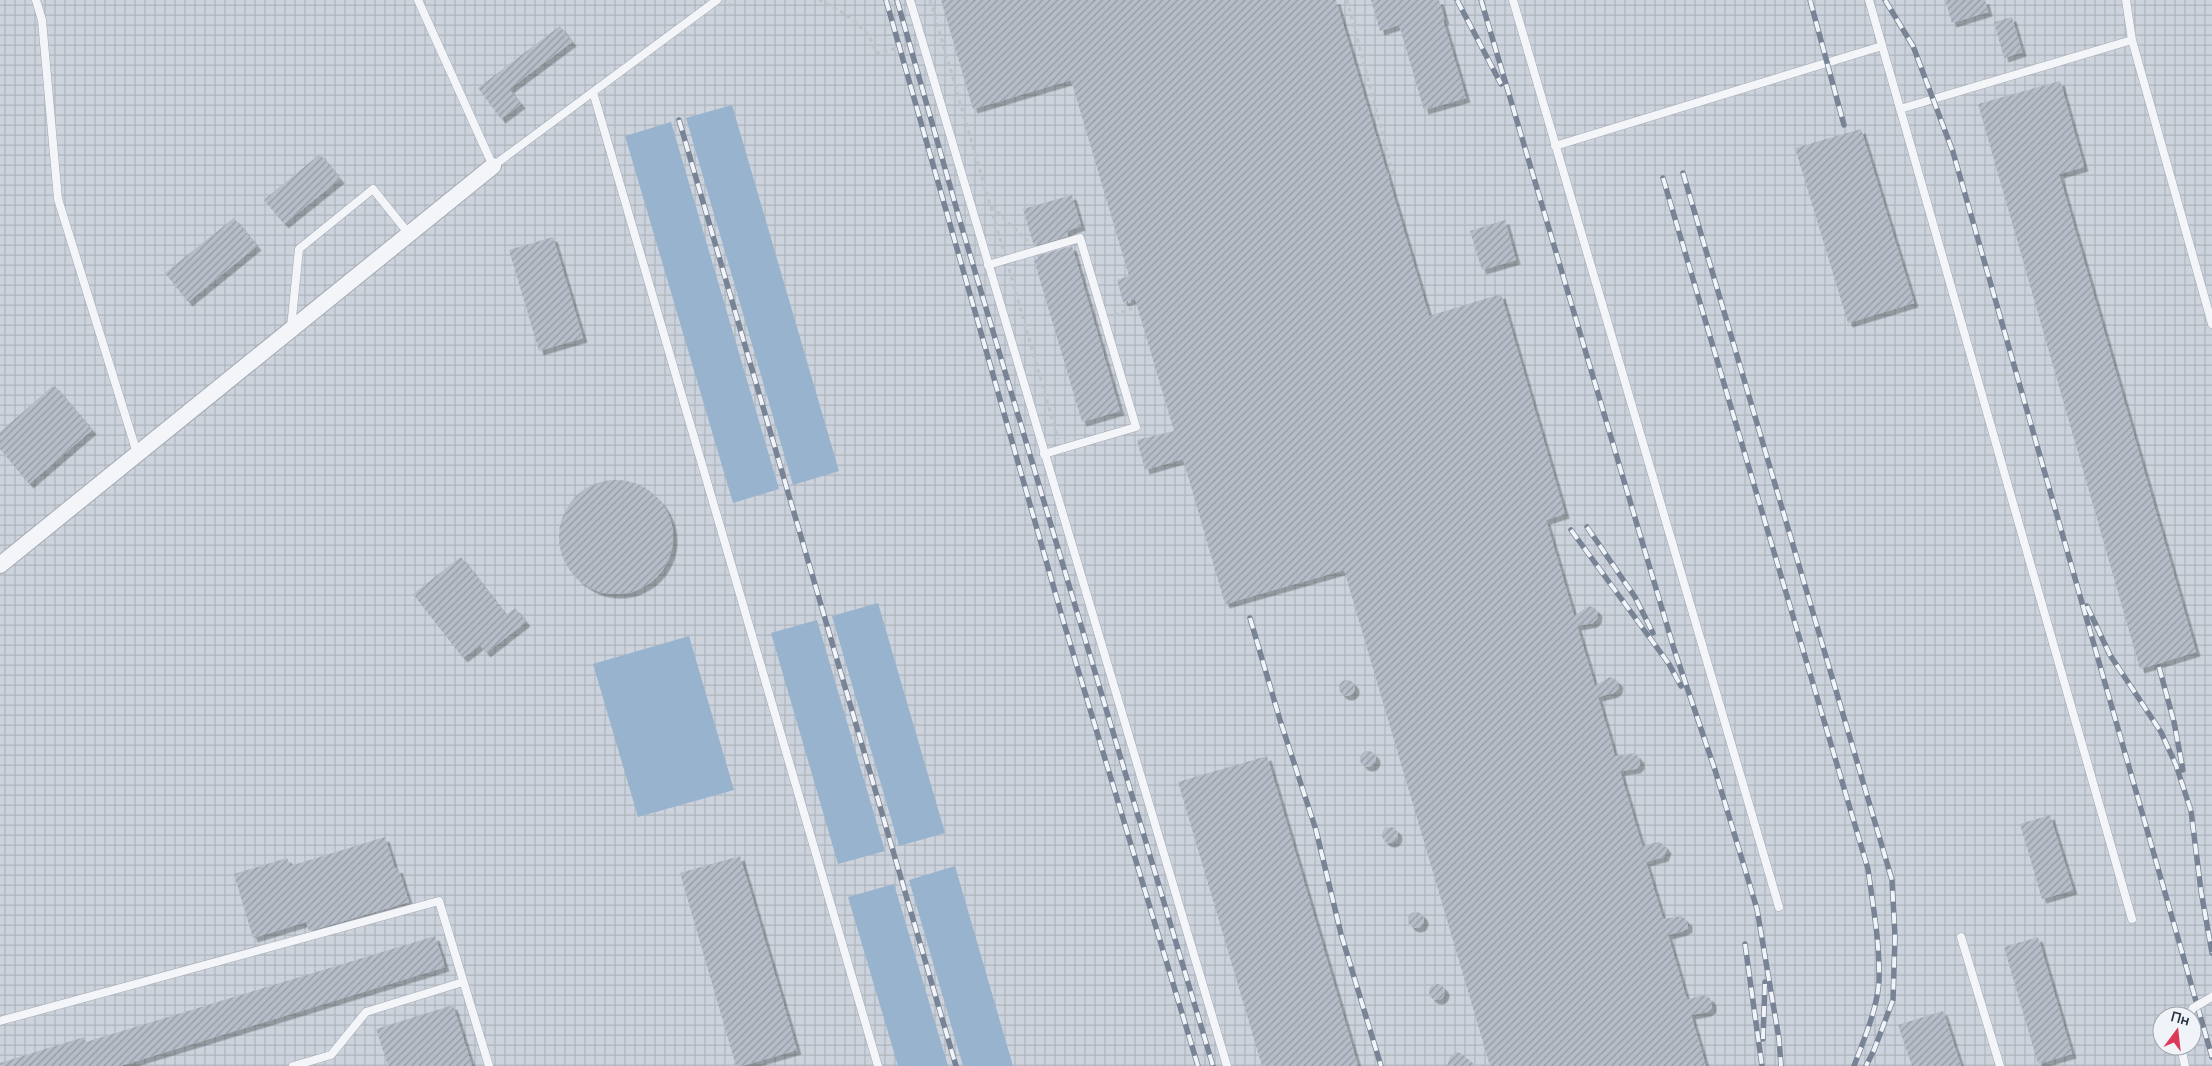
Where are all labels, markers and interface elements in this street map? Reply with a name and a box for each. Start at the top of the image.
north arrow [2152,1006,2202,1056]
text: Пн [2169,1006,2192,1030]

